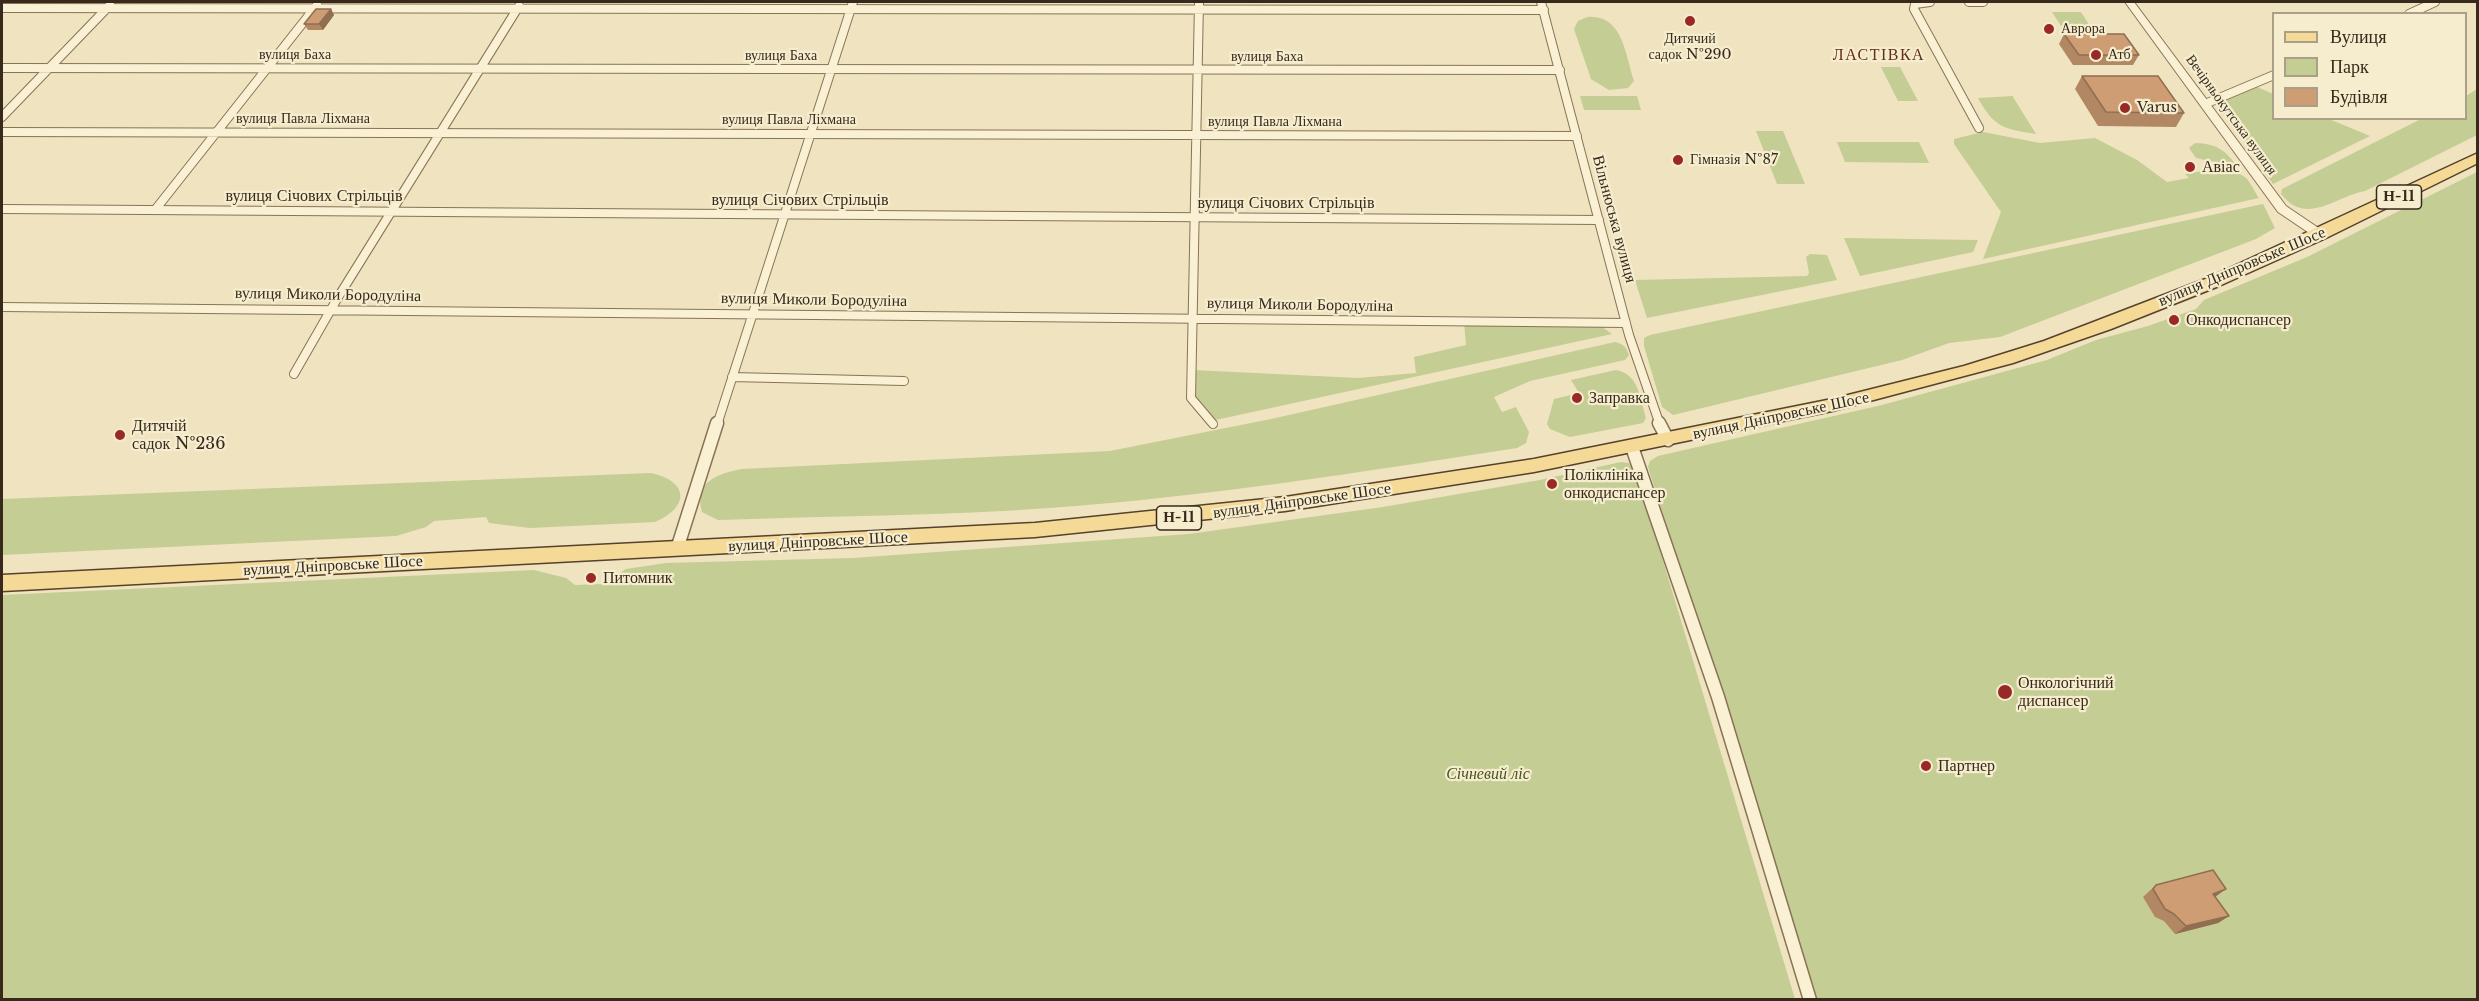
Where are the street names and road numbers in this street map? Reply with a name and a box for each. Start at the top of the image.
street label: вулиця Баха [259,47,331,63]
street label: вулиця Баха [745,48,817,64]
street label: вулиця Баха [1231,49,1303,65]
street label: Вечірньокутська вулиця [2182,52,2280,178]
street label: вулиця Павла Ліхмана [236,111,370,127]
street label: вулиця Павла Ліхмана [722,112,856,128]
street label: вулиця Павла Ліхмана [1208,114,1342,130]
street label: Вільнюська вулиця [1588,153,1640,285]
road number: Н-11 [2376,185,2422,209]
street label: вулиця Січових Стрільців [225,186,403,206]
street label: вулиця Січових Стрільців [711,190,889,210]
street label: вулиця Січових Стрільців [1197,193,1375,213]
street label: вулиця Дніпровське Шосе [2156,223,2328,311]
street label: вулиця Миколи Бородуліна [235,284,421,306]
street label: вулиця Миколи Бородуліна [721,289,907,311]
street label: вулиця Миколи Бородуліна [1207,294,1393,316]
street label: вулиця Дніпровське Шосе [1691,388,1871,444]
street label: вулиця Дніпровське Шосе [1212,479,1392,523]
road number: Н-11 [1156,506,1202,530]
street label: вулиця Дніпровське Шосе [728,528,908,556]
street label: вулиця Дніпровське Шосе [243,552,423,580]

